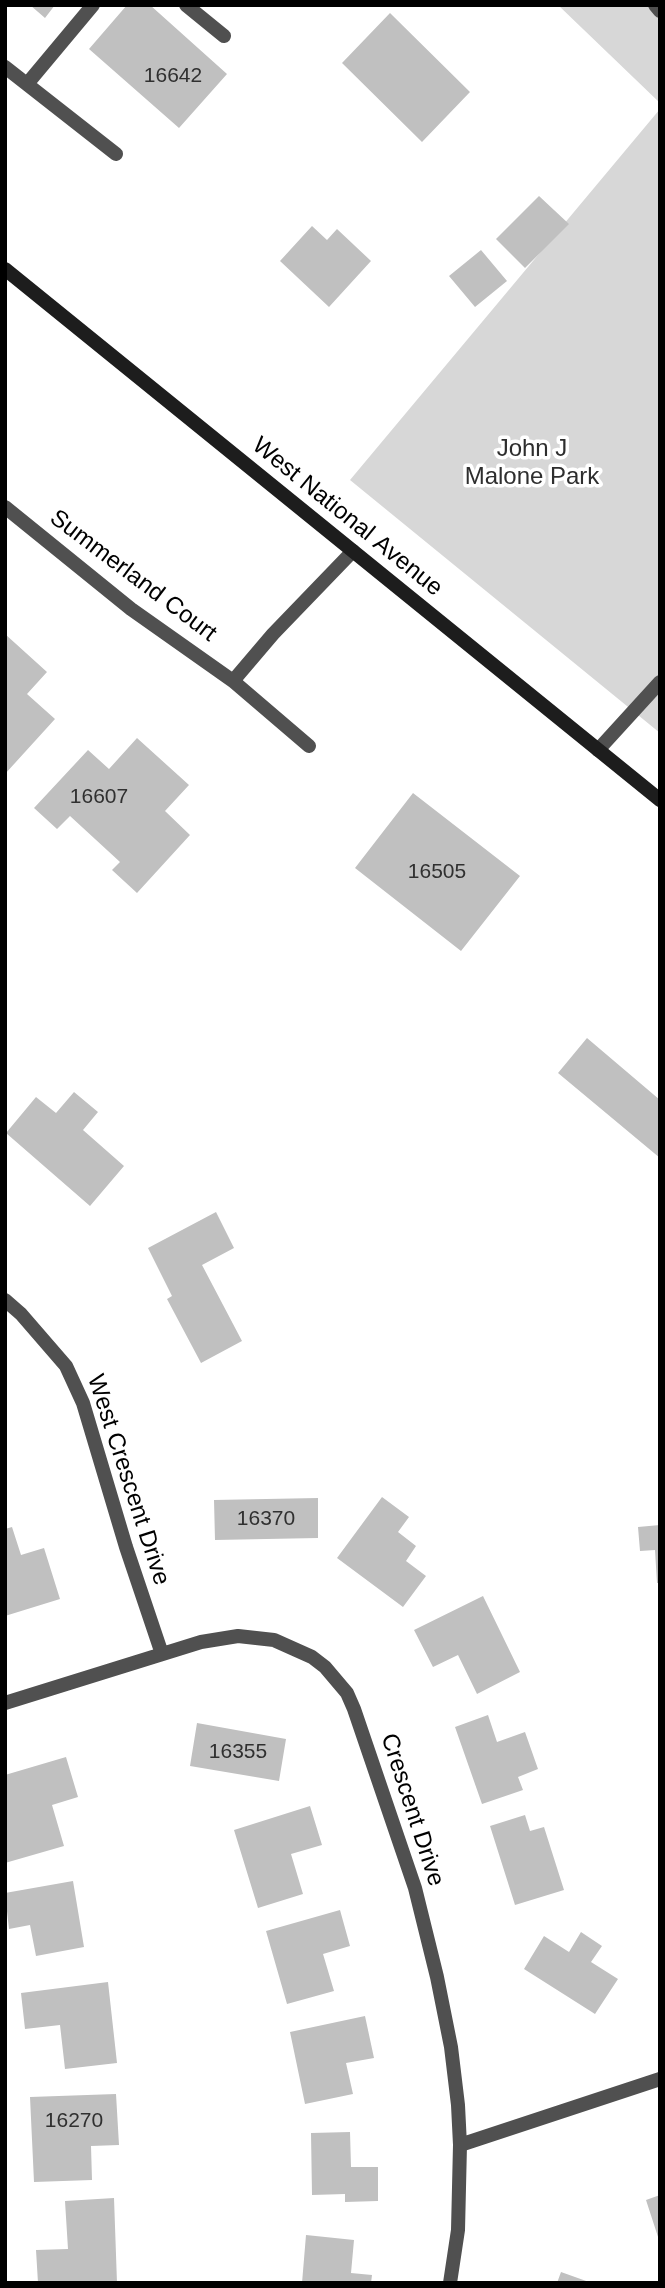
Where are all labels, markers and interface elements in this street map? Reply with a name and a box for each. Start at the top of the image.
house number: 16642 [144,63,202,89]
street label: West National Avenue [246,431,448,603]
park label: John J Malone Park [465,435,599,491]
street label: Summerland Court [44,504,222,648]
house number: 16607 [70,784,128,810]
house number: 16505 [408,859,466,885]
street label: West Crescent Drive [80,1371,176,1589]
house number: 16370 [237,1506,295,1532]
street label: Crescent Drive [374,1730,450,1890]
house number: 16355 [209,1739,267,1765]
house number: 16270 [45,2108,103,2134]

